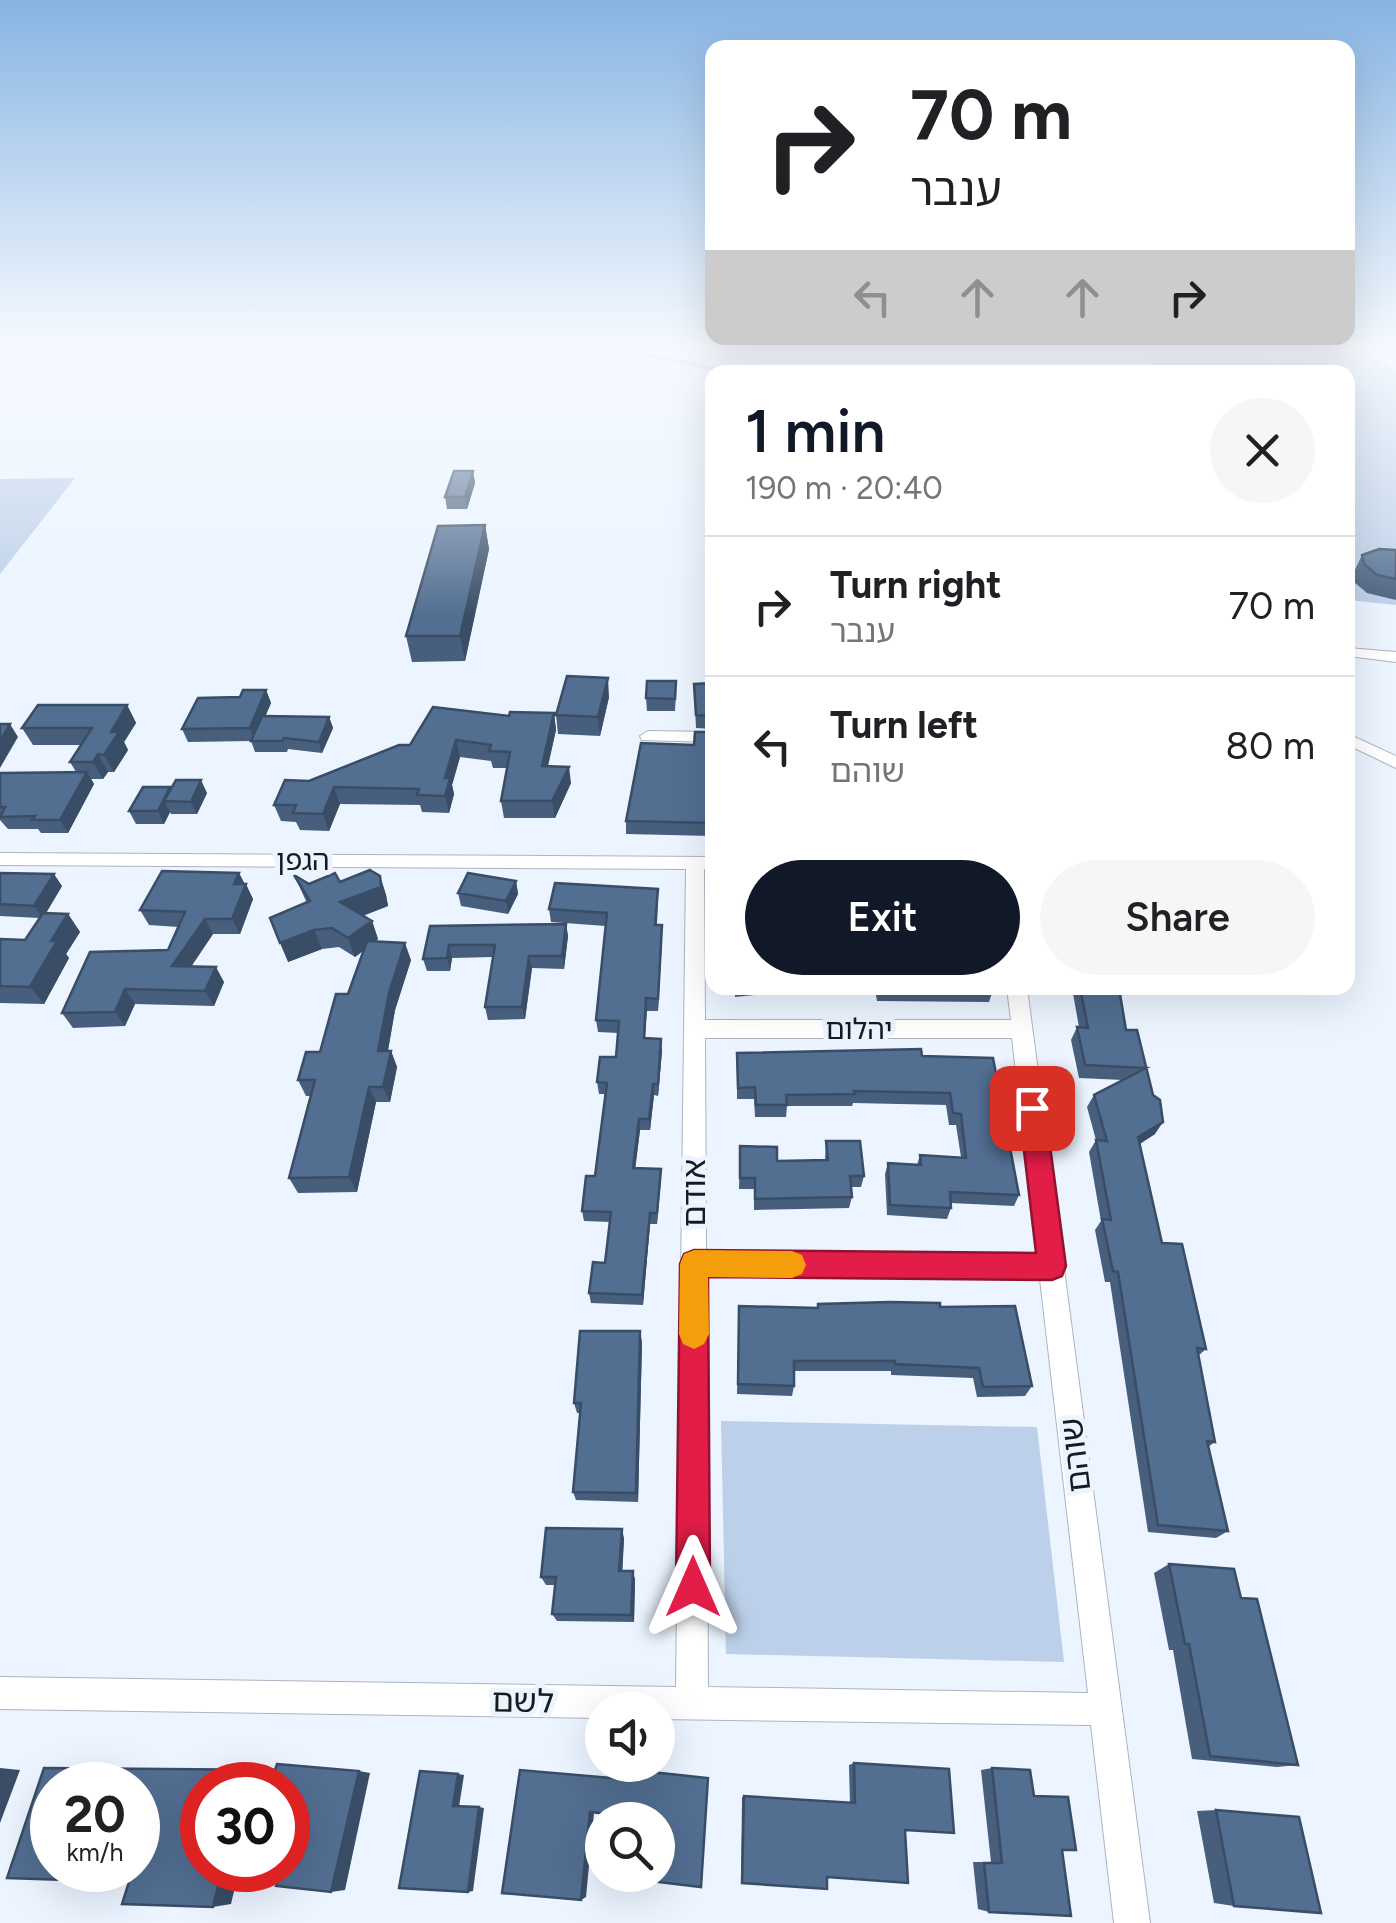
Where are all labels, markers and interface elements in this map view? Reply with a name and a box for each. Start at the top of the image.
text: 70 m [910,72,1072,157]
icon: right [745,80,875,210]
text: ענבר [910,162,1002,216]
icon: left [845,270,900,325]
icon: ahead [950,270,1005,325]
icon: ahead [1055,270,1110,325]
icon: right [1160,270,1215,325]
text: 1 min [745,395,885,467]
button: close [1210,398,1315,503]
text: 190 m · 20:40 [745,469,943,507]
text: Turn right [830,562,1002,608]
icon: right [745,579,800,634]
text: 70 m [1229,583,1315,629]
text: ענבר [830,612,895,650]
text: Turn left [830,702,978,748]
icon: left [745,719,800,774]
text: 80 m [1226,723,1315,769]
text: שוהם [830,752,905,790]
street label: הגפן [276,843,330,877]
button: Exit [745,860,1020,975]
button: Share [1040,860,1315,975]
street label: יהלום [825,1012,893,1046]
pin [990,1066,1075,1151]
icon: arrive [1005,1081,1060,1136]
street label: אודם [675,1159,713,1227]
street label: שוהם [1052,1415,1098,1495]
position arrow [641,1535,745,1639]
street label: לשם [492,1681,554,1721]
map controls [585,1692,675,1892]
button: sound [585,1692,675,1782]
speed limit sign: 30 [180,1762,310,1892]
text: 20 [64,1784,126,1845]
button: search [585,1802,675,1892]
text: km/h [66,1837,124,1867]

